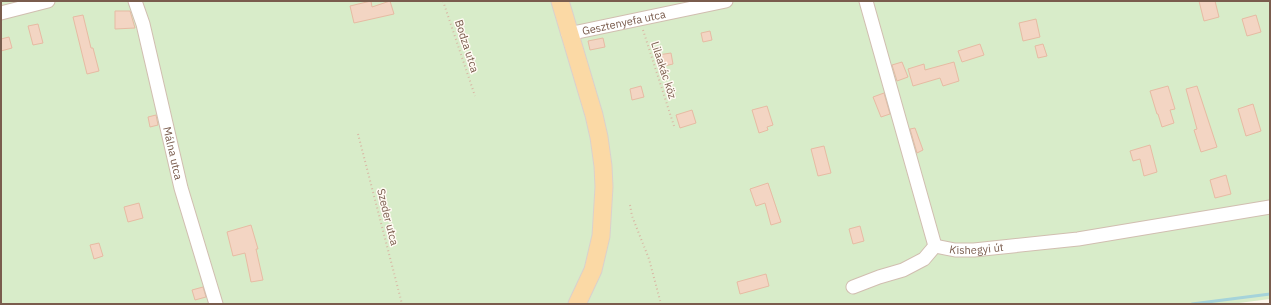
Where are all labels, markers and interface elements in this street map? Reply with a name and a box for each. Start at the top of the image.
street label: Gesztenyefa utca [581,7,667,38]
street label: Bodza utca [452,18,482,74]
street label: Lilaakác köz [648,40,680,100]
street label: Málna utca [160,125,186,181]
street label: Szeder utca [374,187,402,247]
street label: Kishegyi út [948,240,1004,257]

